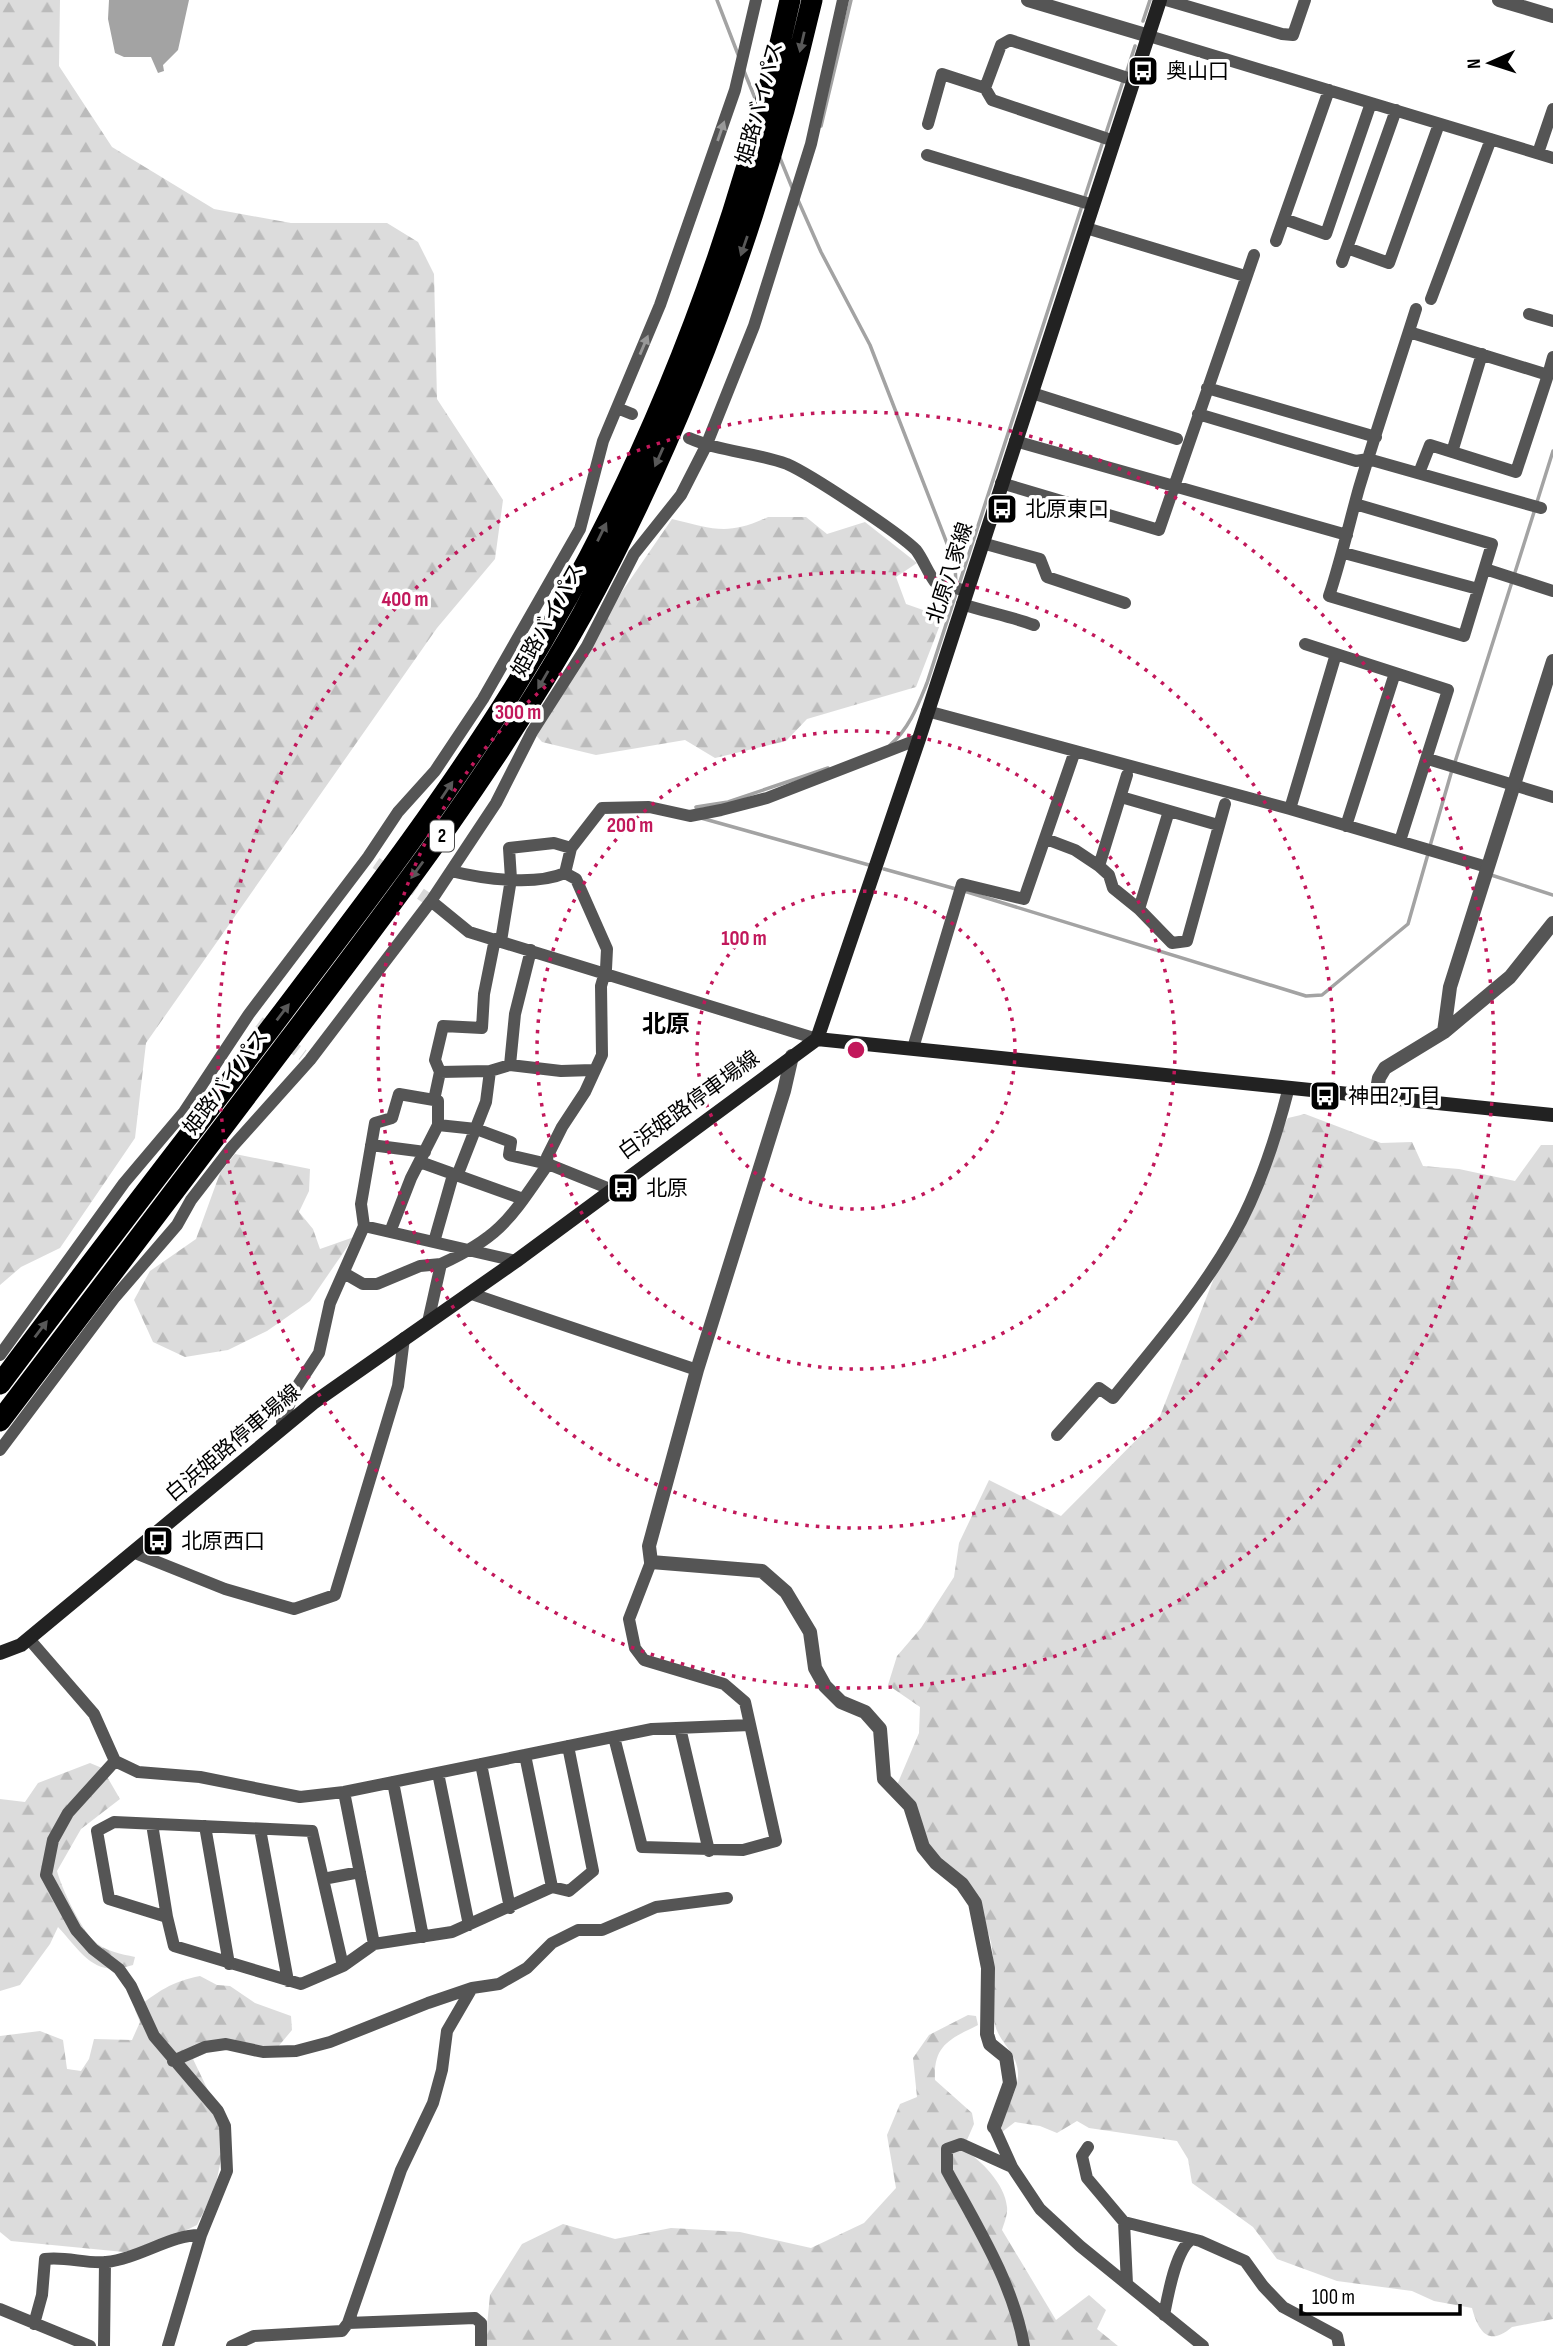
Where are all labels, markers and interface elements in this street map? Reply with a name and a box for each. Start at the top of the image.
north arrow [1455,28,1525,98]
one-way arrow [796,31,807,53]
street label: 姫路バイパス [732,39,788,167]
bus stop icon: 奥山口 [1126,54,1160,88]
text: N [1463,58,1486,69]
place label: 奥山口 [1166,59,1229,84]
one-way arrow [716,121,727,142]
one-way arrow [738,236,749,257]
one-way arrow [638,334,649,355]
one-way arrow [653,447,665,467]
bus stop icon: 北原東口 [985,492,1019,526]
place label: 北原東口 [1025,497,1109,522]
street label: 北原八家線 [922,519,978,627]
one-way arrow [596,522,608,542]
street label: 姫路バイパス [507,559,589,681]
text: 400 m [382,587,428,612]
one-way arrow [537,671,549,690]
text: 300 m [495,700,541,725]
one-way arrow [440,780,453,799]
text: 200 m [607,813,653,838]
road number: 2 [430,820,454,852]
one-way arrow [410,861,424,879]
text: 100 m [721,926,767,951]
one-way arrow [276,1003,290,1021]
district label: 北原 [642,1010,690,1039]
street label: 姫路バイパス [178,1024,274,1140]
centre of rings [844,1038,868,1062]
street label: 白浜姫路停車場線 [614,1046,764,1164]
bus stop icon: 神田2丁目 [1308,1079,1342,1113]
place label: 神田2丁目 [1348,1084,1441,1109]
bus stop icon: 北原 [606,1171,640,1205]
place label: 北原 [646,1176,688,1201]
one-way arrow [34,1320,48,1338]
street label: 白浜姫路停車場線 [161,1379,305,1507]
bus stop icon: 北原西口 [141,1524,175,1558]
place label: 北原西口 [181,1529,265,1554]
scale bar [1301,2272,1460,2316]
text: 100 m [1312,2285,1355,2310]

